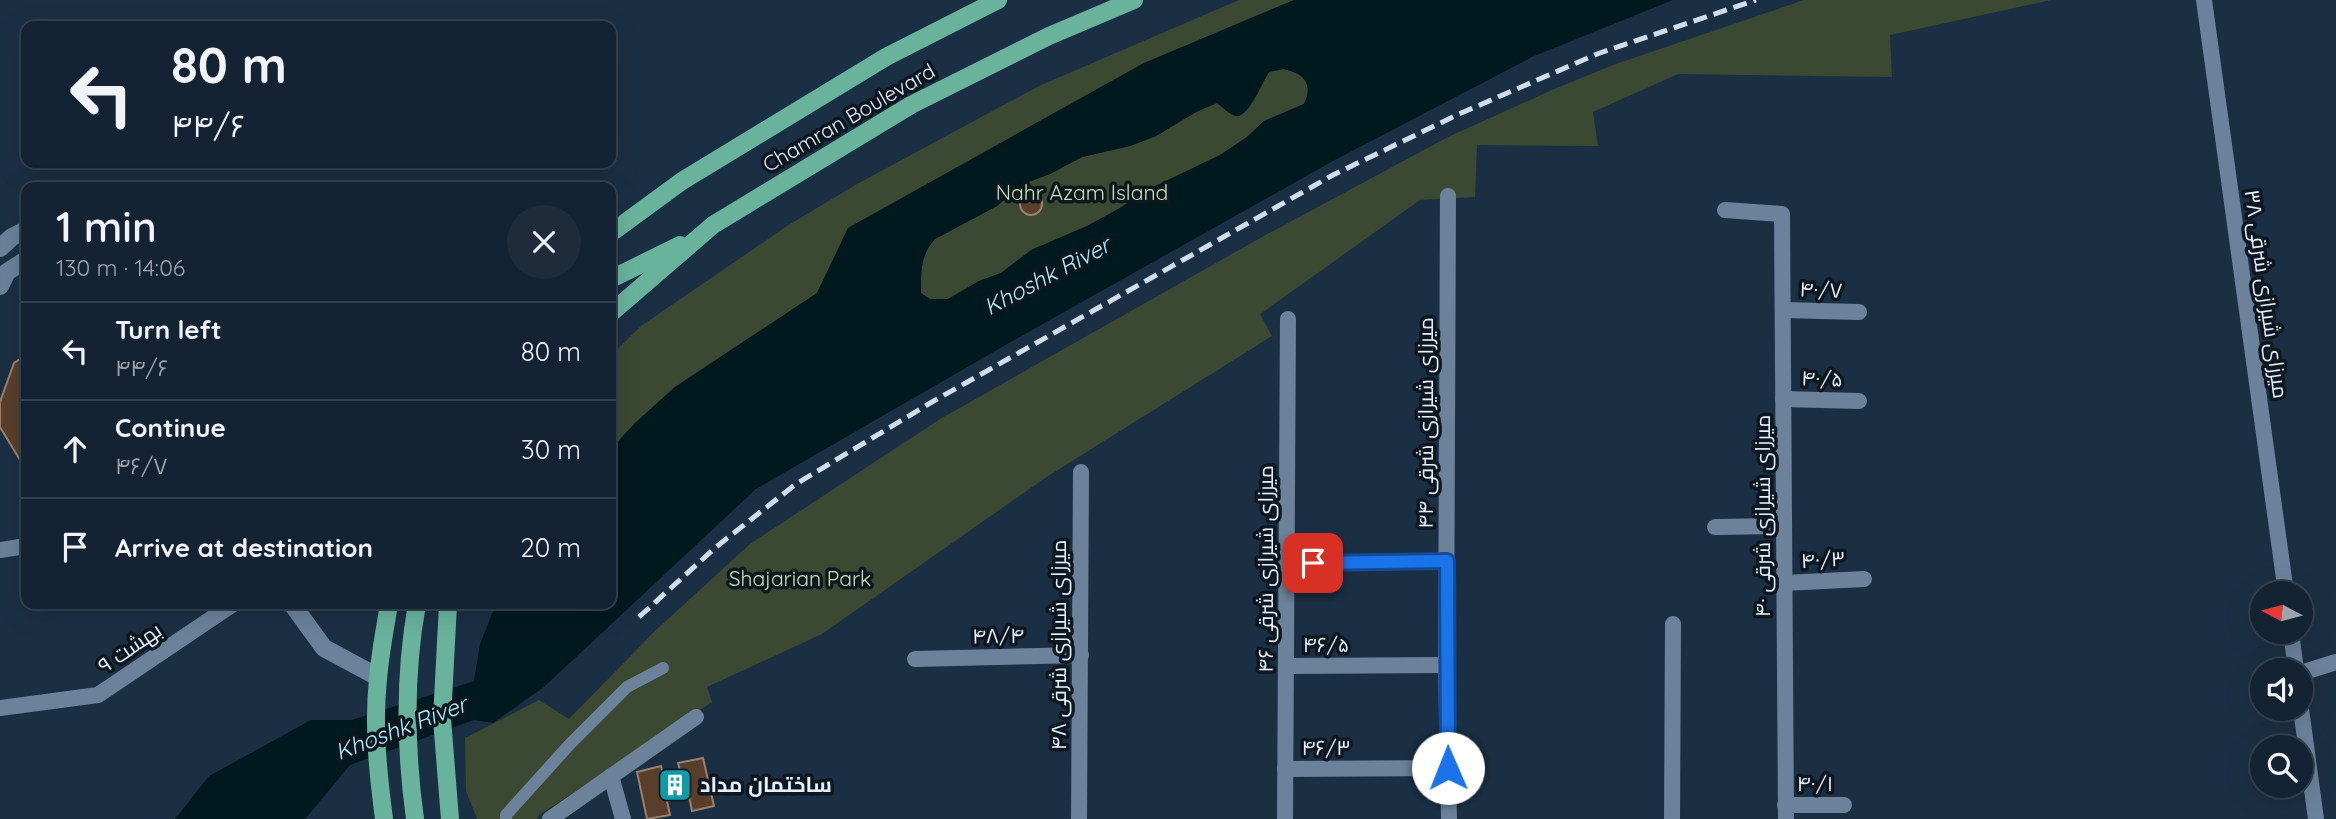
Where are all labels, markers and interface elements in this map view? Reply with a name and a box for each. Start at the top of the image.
text: 80 m [171,34,287,95]
icon: left [56,49,147,140]
street label: Chamran Boulevard [758,57,939,177]
text: ۴۴/۶ [171,105,246,145]
park label: Nahr Azam Island [996,179,1168,205]
street label: ۳۸ میرزای شیرازی شرقی [2238,188,2295,400]
text: 1 min [56,200,157,253]
button: close [507,205,581,279]
water label: Khoshk River [979,229,1118,321]
text: 130 m · 14:06 [56,253,185,282]
street label: ۴۰/۷ [1799,275,1843,303]
text: Turn left [115,313,222,346]
street label: ۴۴ میرزای شیرازی شرقی [1412,317,1439,529]
icon: left [56,332,94,370]
text: 80 m [521,335,581,368]
text: ۴۴/۶ [115,353,169,382]
street label: ۴۰/۵ [1801,364,1843,392]
text: Continue [115,411,226,444]
street label: ۴۰ میرزای شیرازی شرقی [1749,415,1776,617]
icon: ahead [56,430,94,468]
text: 30 m [521,433,581,466]
text: ۴۶/۷ [115,451,168,480]
street label: ۴۶ میرزای شیرازی شرقی [1252,465,1279,673]
icon: arrive [56,528,94,566]
text: Arrive at destination [115,531,373,564]
text: 20 m [520,531,581,564]
pin [1283,533,1343,593]
street label: ۴۸ میرزای شیرازی شرقی [1045,540,1072,750]
icon: arrive [1294,544,1332,582]
street label: ۴۰/۳ [1800,545,1846,573]
park label: Shajarian Park [729,565,871,591]
north arrow [2250,581,2314,644]
map controls [2250,581,2313,798]
street label: ۹ بهشت [93,616,167,679]
street label: ۴۸/۴ [972,622,1024,648]
street label: ۴۶/۵ [1303,631,1349,657]
button: sound [2250,658,2313,721]
water label: Khoshk River [331,688,474,766]
position arrow [1411,731,1485,805]
street label: ۴۶/۳ [1301,734,1351,760]
button: search [2250,735,2313,798]
building icon: ساختمان مداد [656,766,694,804]
street label: ۴۰/۱ [1797,770,1833,796]
place label: ساختمان مداد [700,771,832,797]

